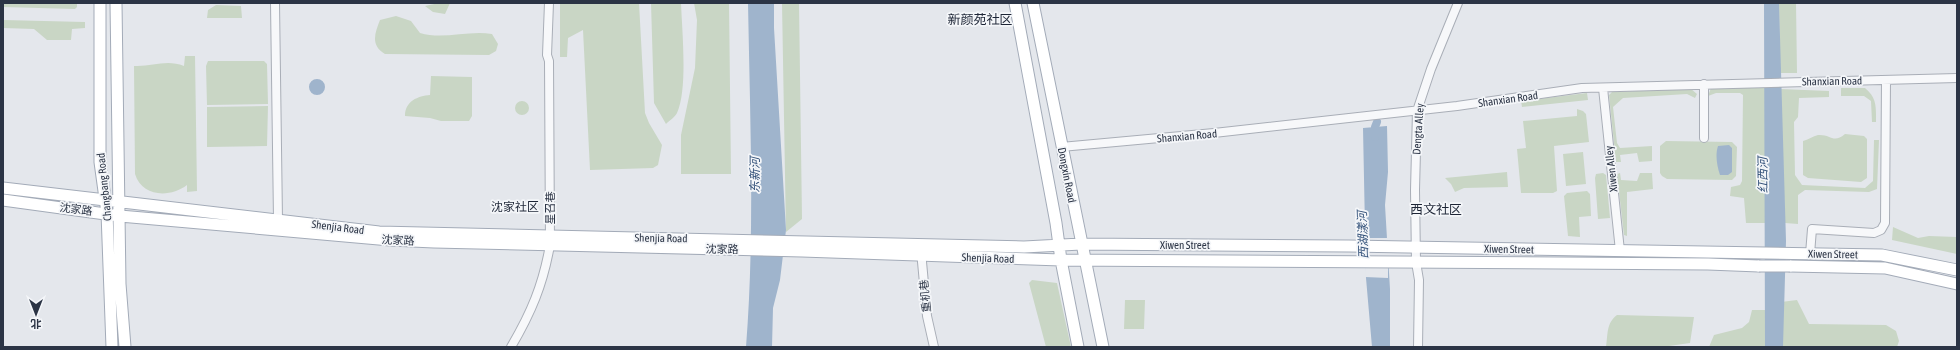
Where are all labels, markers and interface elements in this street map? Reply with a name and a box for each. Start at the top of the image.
district label: 新颜苑社区 [947,12,1013,27]
street label: Shanxian Road [1802,74,1862,88]
street label: Shanxian Road [1477,89,1539,109]
street label: Dengta Alley [1410,102,1426,155]
street label: Shanxian Road [1156,127,1218,145]
street label: Xiwen Alley [1603,145,1619,193]
street label: Dongxin Road [1056,146,1078,204]
street label: Changbang Road [94,152,114,222]
water label: 东新河 [748,155,762,193]
water label: 红西河 [1756,155,1770,193]
street label: 星召巷 [544,192,556,225]
district label: 沈家社区 [491,200,539,214]
street label: 沈家路 [59,201,93,217]
district label: 西文社区 [1410,202,1462,217]
water label: 西湖漾河 [1355,209,1371,259]
street label: Shenjia Road [311,218,365,236]
street label: Shenjia Road [634,232,688,244]
street label: 沈家路 [381,233,415,247]
street label: Xiwen Street [1160,239,1210,251]
street label: 沈家路 [705,243,739,255]
street label: Xiwen Street [1484,243,1534,255]
street label: Xiwen Street [1808,248,1858,260]
street label: Shenjia Road [961,251,1015,265]
street label: 重机巷 [917,279,933,313]
north arrow [16,294,56,334]
text: 北 [31,318,42,330]

